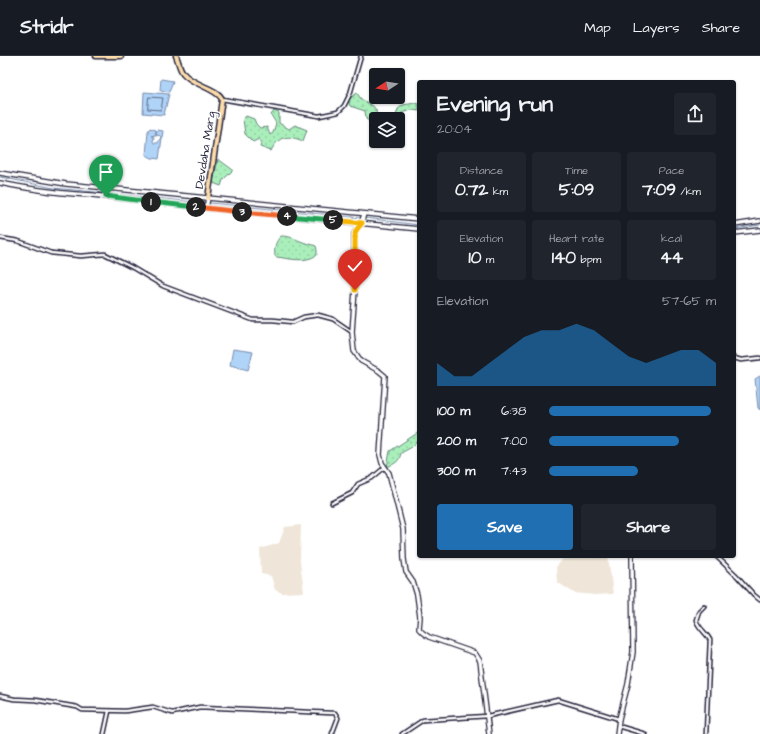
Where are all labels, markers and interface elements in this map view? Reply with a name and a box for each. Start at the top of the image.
text: Stridr [20,14,73,41]
text: Map [584,18,611,38]
text: Layers [633,18,680,38]
text: Share [702,18,740,38]
north arrow [369,68,405,104]
map controls [369,68,405,148]
text: Evening run [437,89,553,120]
button: share [674,93,716,135]
street label: Devdaha Marg [191,110,221,190]
button: layers [369,112,405,148]
text: 20:04 [437,120,472,138]
pin [89,155,123,196]
icon: arrive [95,161,117,183]
text: Distance [460,163,503,178]
text: Time [565,163,588,178]
text: Pace [659,163,684,178]
text: 0.72 [455,178,488,202]
text: 5:09 [559,178,594,202]
text: 7:09 [642,178,676,202]
text: km [488,184,508,199]
text: /km [676,184,701,199]
pin: 1 [141,192,161,212]
text: 1 [150,194,152,209]
pin: 2 [186,197,206,217]
text: 2 [193,199,199,214]
pin: 3 [232,202,252,222]
text: 3 [239,204,245,219]
pin: 4 [277,206,297,226]
text: 4 [283,208,291,223]
pin: 5 [323,210,343,230]
text: 5 [329,212,337,227]
text: Elevation [460,231,503,246]
text: Heart rate [549,231,604,246]
text: kcal [661,231,682,246]
text: 10 [469,246,481,270]
text: 140 [552,246,576,270]
text: 44 [660,246,683,270]
pin [338,249,372,290]
text: m [481,252,494,267]
text: bpm [576,252,601,267]
icon: check [344,255,366,277]
text: Elevation [437,292,488,310]
text: 57–65 m [662,292,716,310]
text: 100 m [437,402,470,420]
text: 6:38 [501,402,526,420]
text: 200 m [437,432,476,450]
text: 7:00 [501,432,528,450]
text: 300 m [437,462,475,480]
text: 7:43 [501,462,527,480]
button: Save [437,504,573,550]
button: Share [581,504,716,550]

